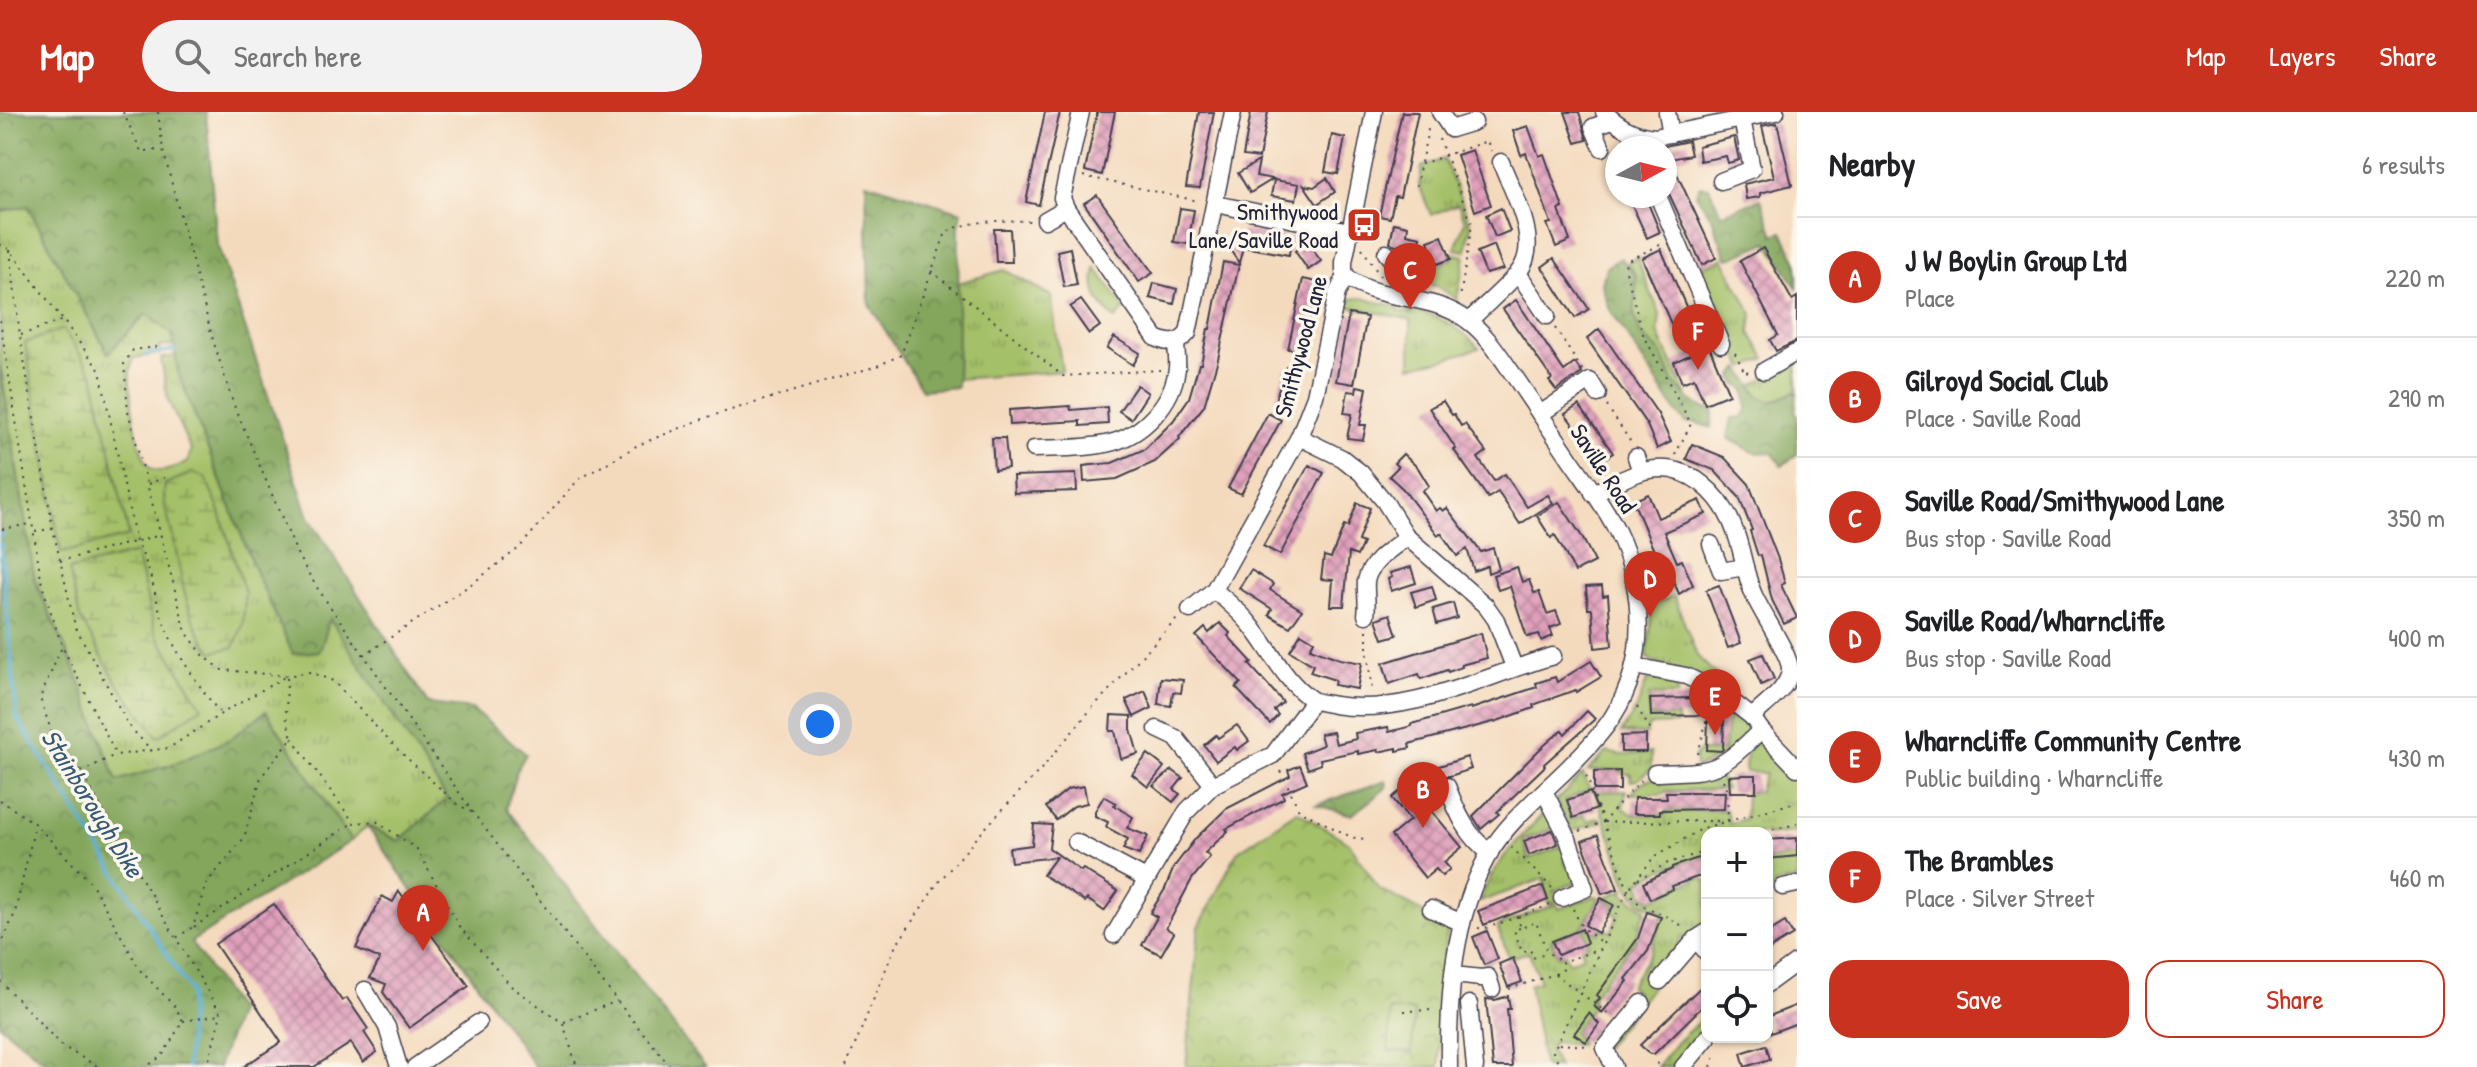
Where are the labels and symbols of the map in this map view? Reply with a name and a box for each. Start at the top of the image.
north arrow [1605,136,1677,208]
place label: Smithywood Lane/Saville Road [1189,195,1338,255]
bus stop icon: Smithywood Lane/Saville Road [1345,206,1383,244]
pin: C [1384,243,1436,309]
street label: Smithywood Lane [1266,271,1334,420]
pin: F [1672,304,1724,370]
street label: Saville Road [1563,417,1645,519]
pin: D [1624,551,1676,617]
pin: E [1689,669,1741,735]
your location [800,704,840,744]
water label: Stainborough Dike [33,722,153,886]
pin: B [1397,762,1449,828]
pin: A [397,885,449,951]

